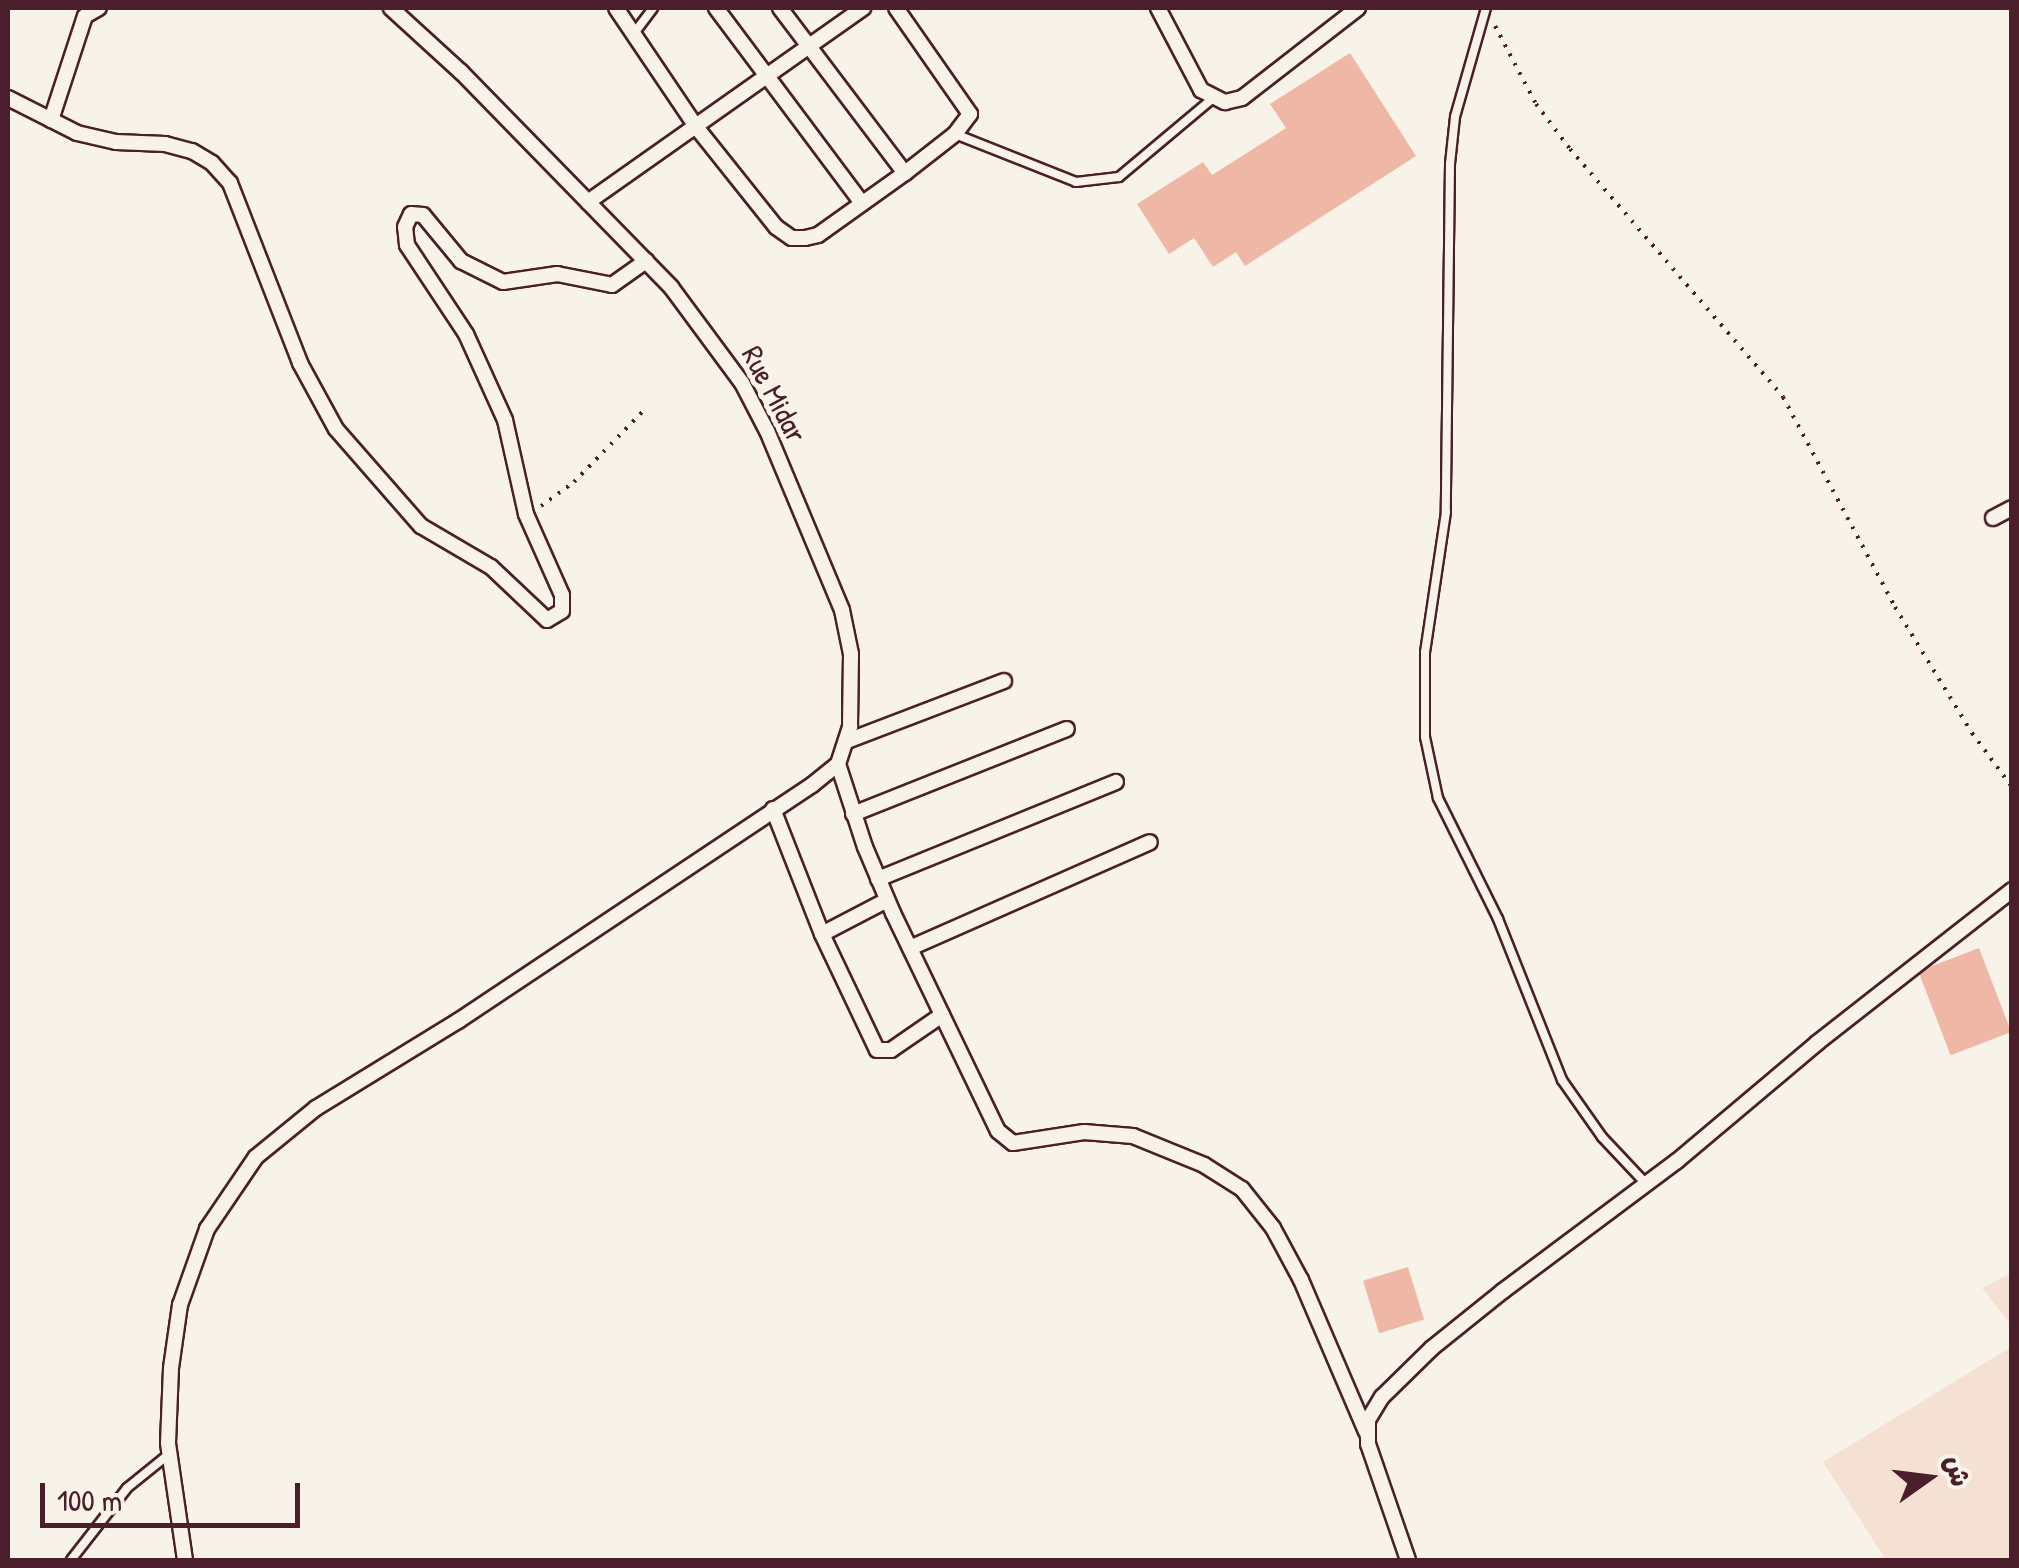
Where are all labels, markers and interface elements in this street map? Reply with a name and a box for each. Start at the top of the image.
street label: Rue Midar [735,340,815,448]
north arrow [1879,1428,1979,1528]
text: ش [1936,1451,1980,1490]
scale bar [45,1463,305,1525]
text: 100 m [57,1480,122,1520]

